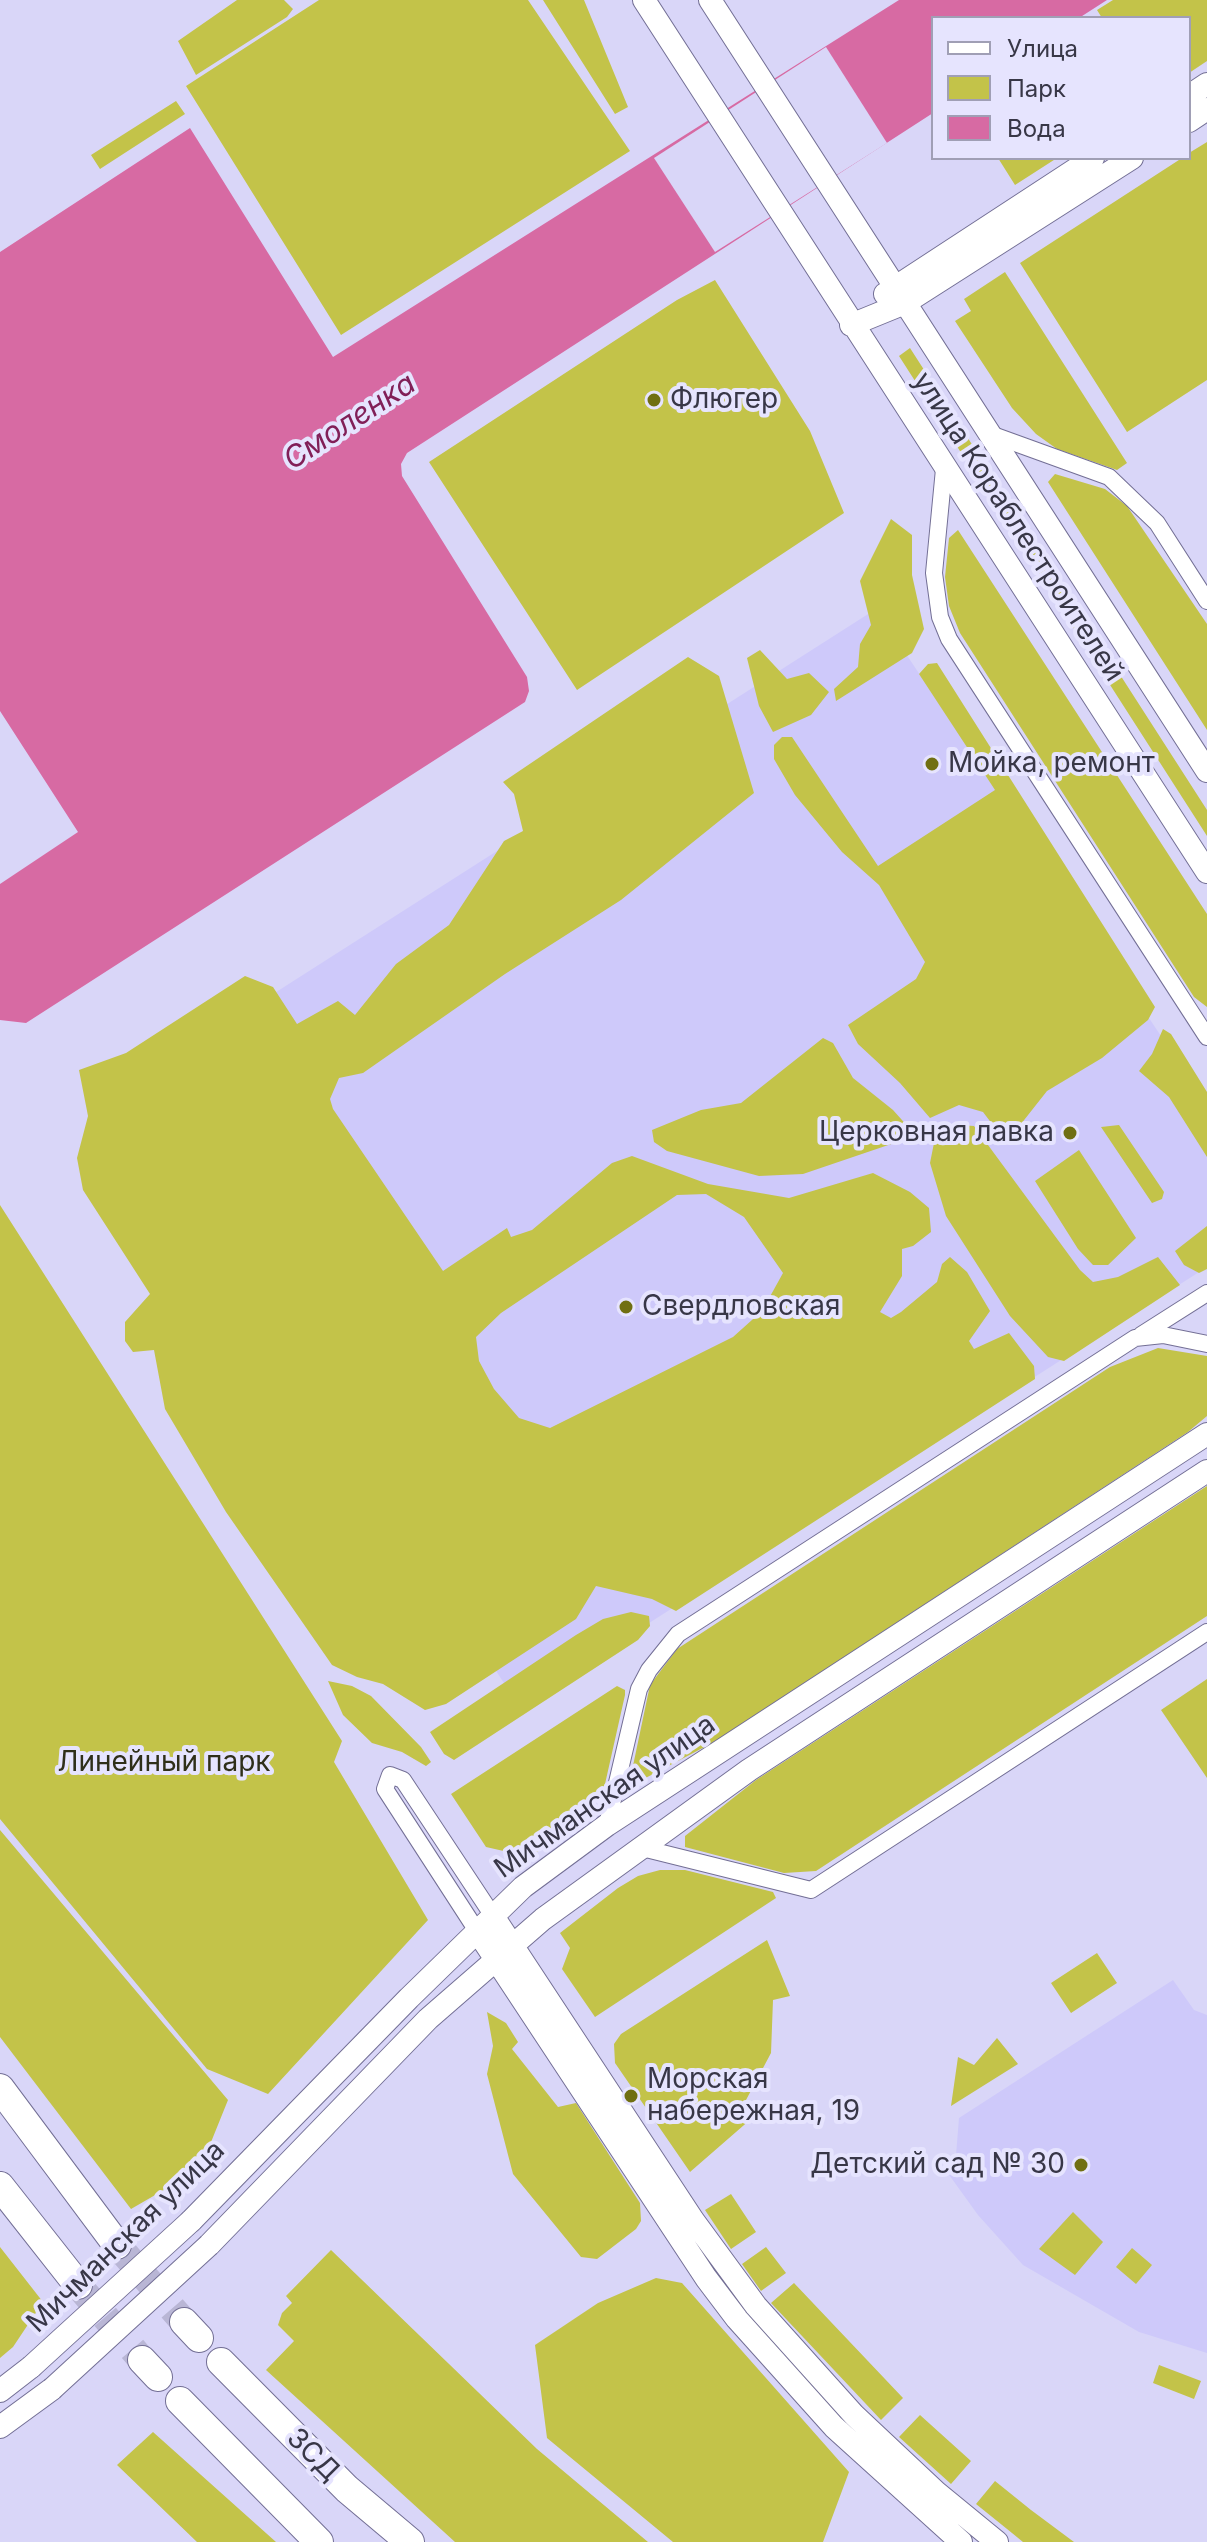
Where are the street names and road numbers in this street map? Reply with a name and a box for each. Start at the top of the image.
street label: улица Кораблестроителей [905,366,1131,688]
street label: Мичманская улица [488,1708,722,1886]
street label: Мичманская улица [20,2134,232,2340]
street label: ЗСД [280,2422,346,2488]

